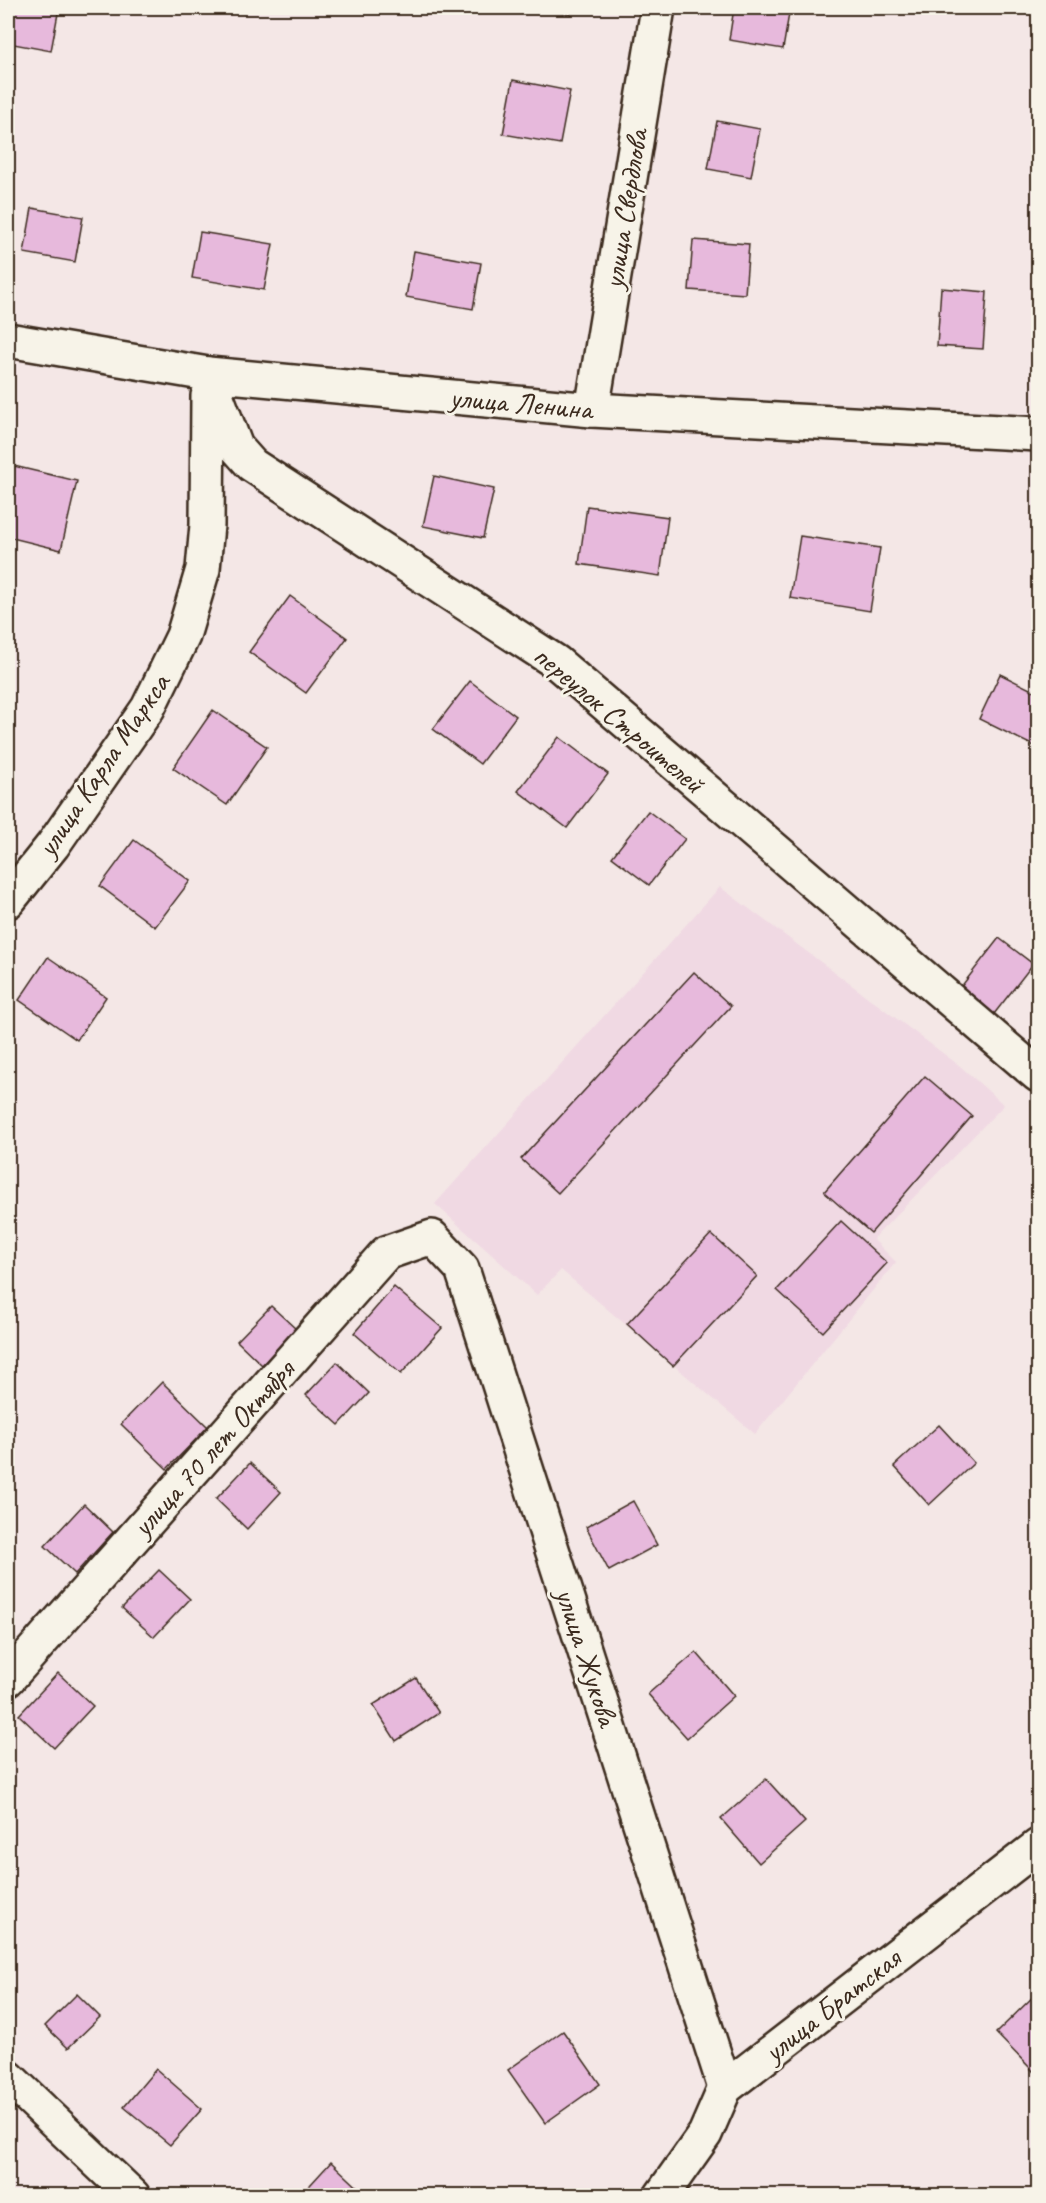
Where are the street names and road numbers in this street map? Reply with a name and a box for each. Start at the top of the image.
street label: улица Свердлова [593,124,657,293]
street label: улица Ленина [446,378,596,428]
street label: переулок Строителей [526,636,714,803]
street label: улица Карла Маркса [27,665,179,866]
street label: улица 70 лет Октября [122,1350,304,1546]
street label: улица Жукова [546,1581,628,1733]
street label: улица Братская [754,1938,910,2072]

